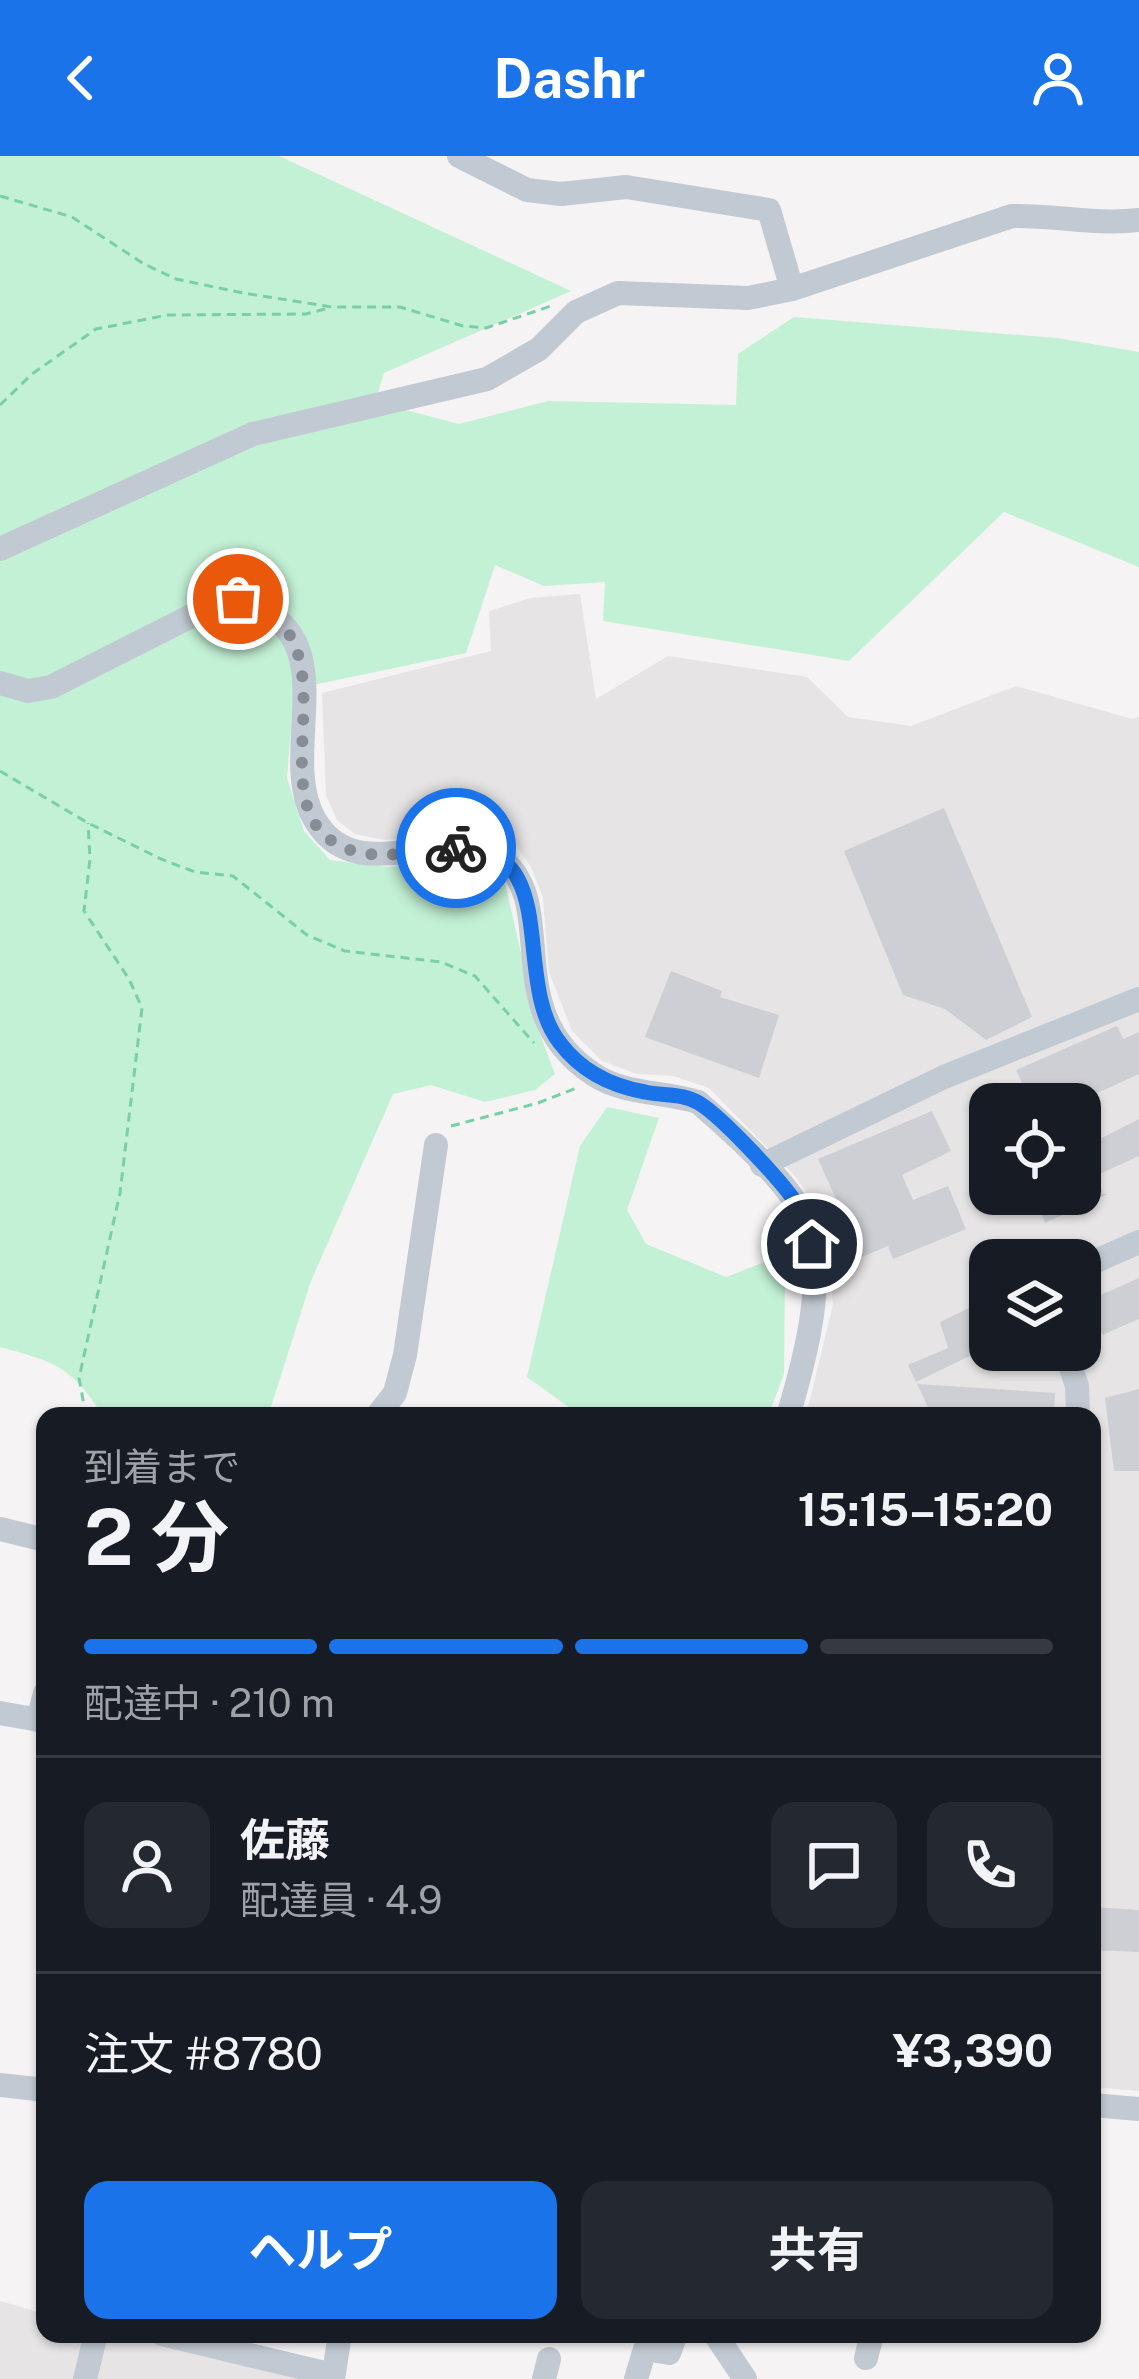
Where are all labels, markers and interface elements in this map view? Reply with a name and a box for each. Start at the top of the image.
icon: back [48,45,114,111]
icon: person [1025,45,1091,111]
text: Dashr [494,47,645,110]
pin [187,548,289,650]
icon: bag [205,566,271,632]
courier [396,788,516,908]
icon: bike [423,815,489,881]
map controls [969,1083,1101,1371]
button: locate [969,1083,1101,1215]
pin [761,1193,863,1295]
icon: home [779,1211,845,1277]
button: layers [969,1239,1101,1371]
text: 到着まで [84,1444,240,1490]
text: 15:15–15:20 [798,1483,1053,1536]
text: 2 分 [84,1491,229,1583]
text: 配達中 · 210 m [84,1680,335,1726]
button: person [84,1802,210,1928]
button: chat [771,1802,897,1928]
button: phone [927,1802,1053,1928]
text: 佐藤 [240,1813,330,1866]
text: 配達員 · 4.9 [240,1877,442,1923]
text: ¥3,390 [893,2024,1053,2077]
text: 注文 #8780 [84,2027,323,2080]
button: ヘルプ [84,2181,557,2319]
button: 共有 [581,2181,1053,2319]

